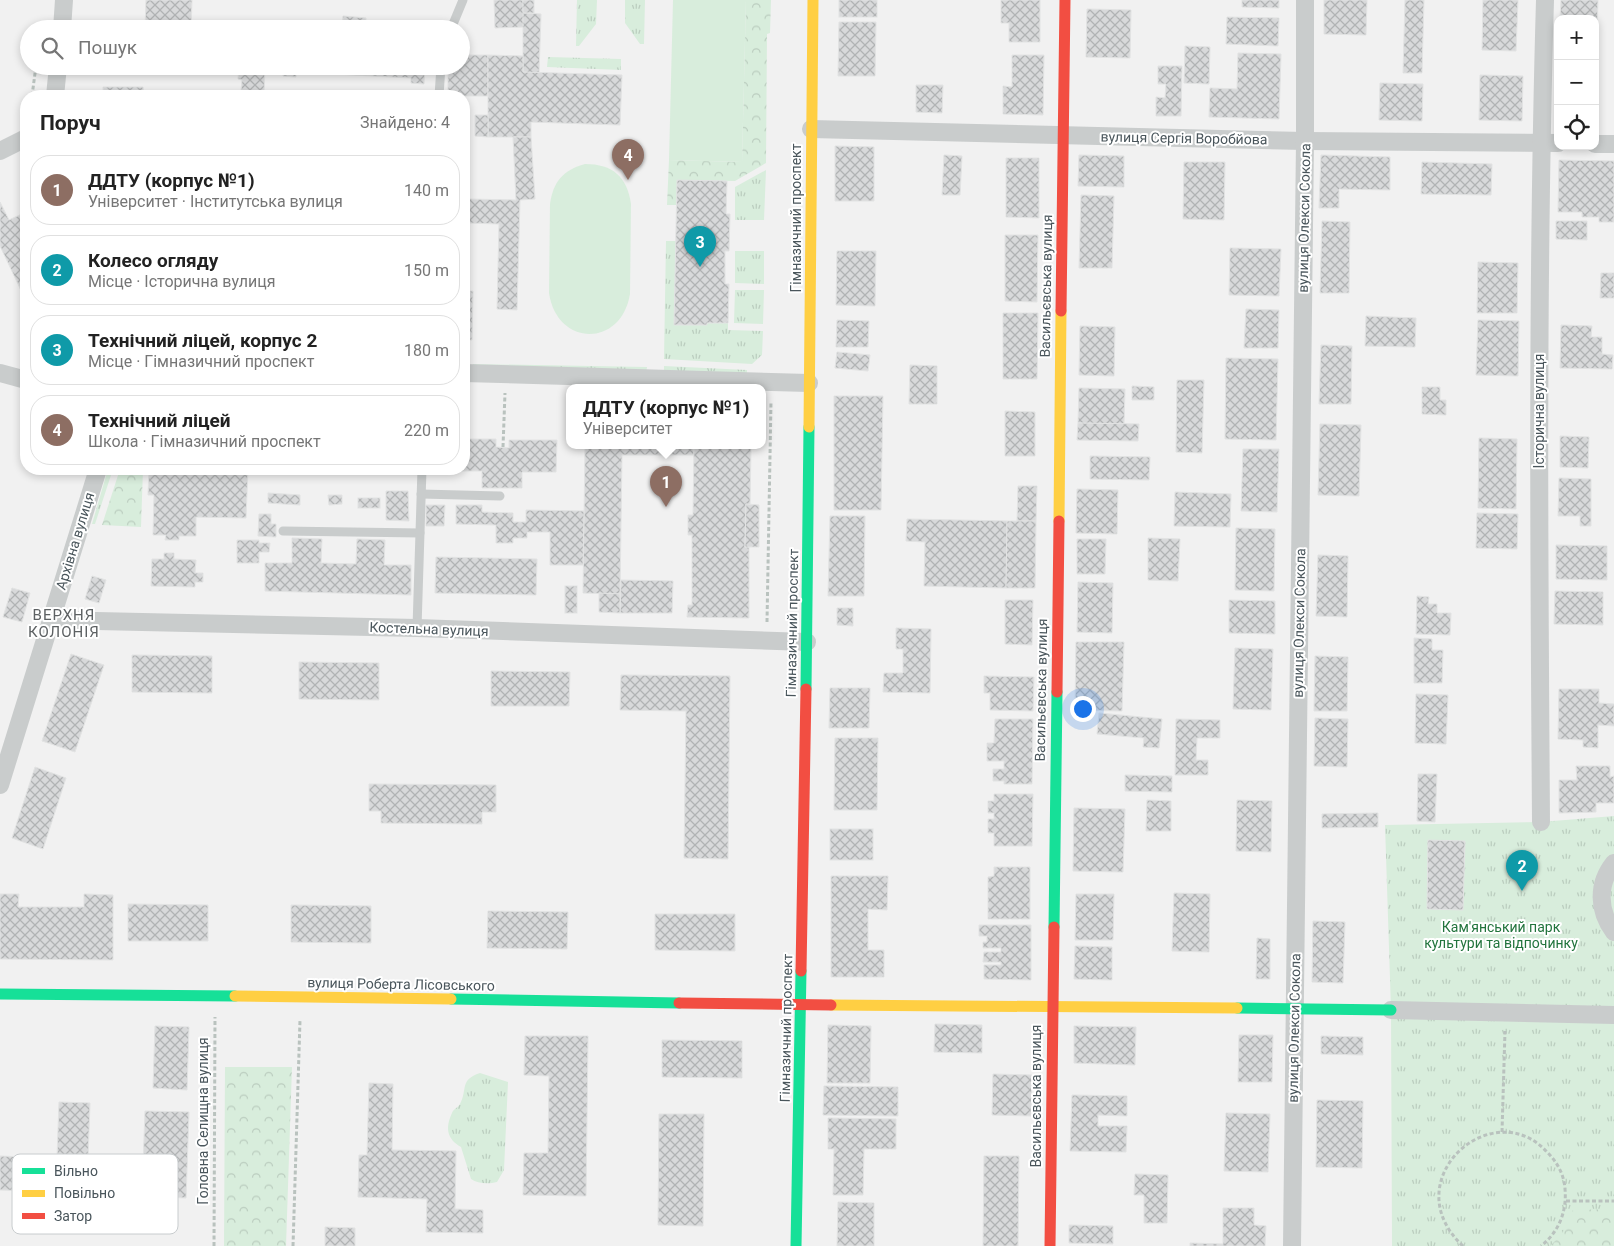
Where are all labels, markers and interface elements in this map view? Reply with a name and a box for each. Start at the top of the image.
map controls [1554,15,1599,150]
button: + [1554,15,1599,60]
search box [20,20,470,75]
icon: search [38,34,66,62]
text: Пошук [78,36,137,59]
button: − [1554,60,1599,105]
button: locate [1554,105,1599,150]
text: Поруч [40,111,101,135]
text: Знайдено: 4 [360,113,450,132]
street label: вулиця Сергія Воробйова [1101,129,1267,147]
pin: 4 [612,139,644,180]
street label: Гімназичний проспект [788,143,804,292]
street label: вулиця Олекси Сокола [1295,143,1313,293]
text: ДДТУ (корпус №1) [88,169,255,192]
text: 1 [52,181,62,200]
text: 140 m [404,181,449,200]
text: Університет · Інститутська вулиця [88,192,343,211]
street label: Васильєвська вулиця [1037,214,1055,358]
pin: 3 [684,226,716,267]
text: Колесо огляду [88,249,218,272]
text: 2 [52,261,62,280]
text: 150 m [404,261,449,280]
text: Місце · Історична вулиця [88,272,276,291]
text: Технічний ліцей, корпус 2 [88,329,317,352]
text: 3 [52,341,62,360]
text: 180 m [404,341,449,360]
text: Місце · Гімназичний проспект [88,352,314,371]
street label: Історична вулиця [1531,354,1547,468]
popup [566,384,766,449]
text: ДДТУ (корпус №1) [583,396,749,419]
text: Технічний ліцей [88,409,231,432]
text: Університет [583,419,672,438]
text: 4 [52,421,62,440]
text: 220 m [404,421,449,440]
text: Школа · Гімназичний проспект [88,432,321,451]
pin: 1 [650,466,682,507]
street label: Архівна вулиця [53,490,97,592]
street label: Гімназичний проспект [783,548,801,698]
street label: вулиця Олекси Сокола [1290,548,1308,698]
district label: ВЕРХНЯ КОЛОНІЯ [28,606,100,641]
street label: Васильєвська вулиця [1032,618,1050,762]
street label: Костельна вулиця [369,619,489,639]
your location [1070,696,1096,722]
pin: 2 [1506,850,1538,891]
park label: Кам'янський парк культури та відпочинку [1424,919,1578,951]
street label: Гімназичний проспект [777,953,795,1103]
street label: вулиця Олекси Сокола [1285,953,1303,1103]
street label: вулиця Роберта Лісовського [307,974,495,994]
street label: Васильєвська вулиця [1028,1024,1044,1168]
street label: Головна Селищна вулиця [195,1037,211,1205]
legend [12,1154,178,1234]
text: Вільно [54,1163,98,1179]
text: Повільно [54,1185,115,1201]
text: Затор [54,1208,92,1224]

